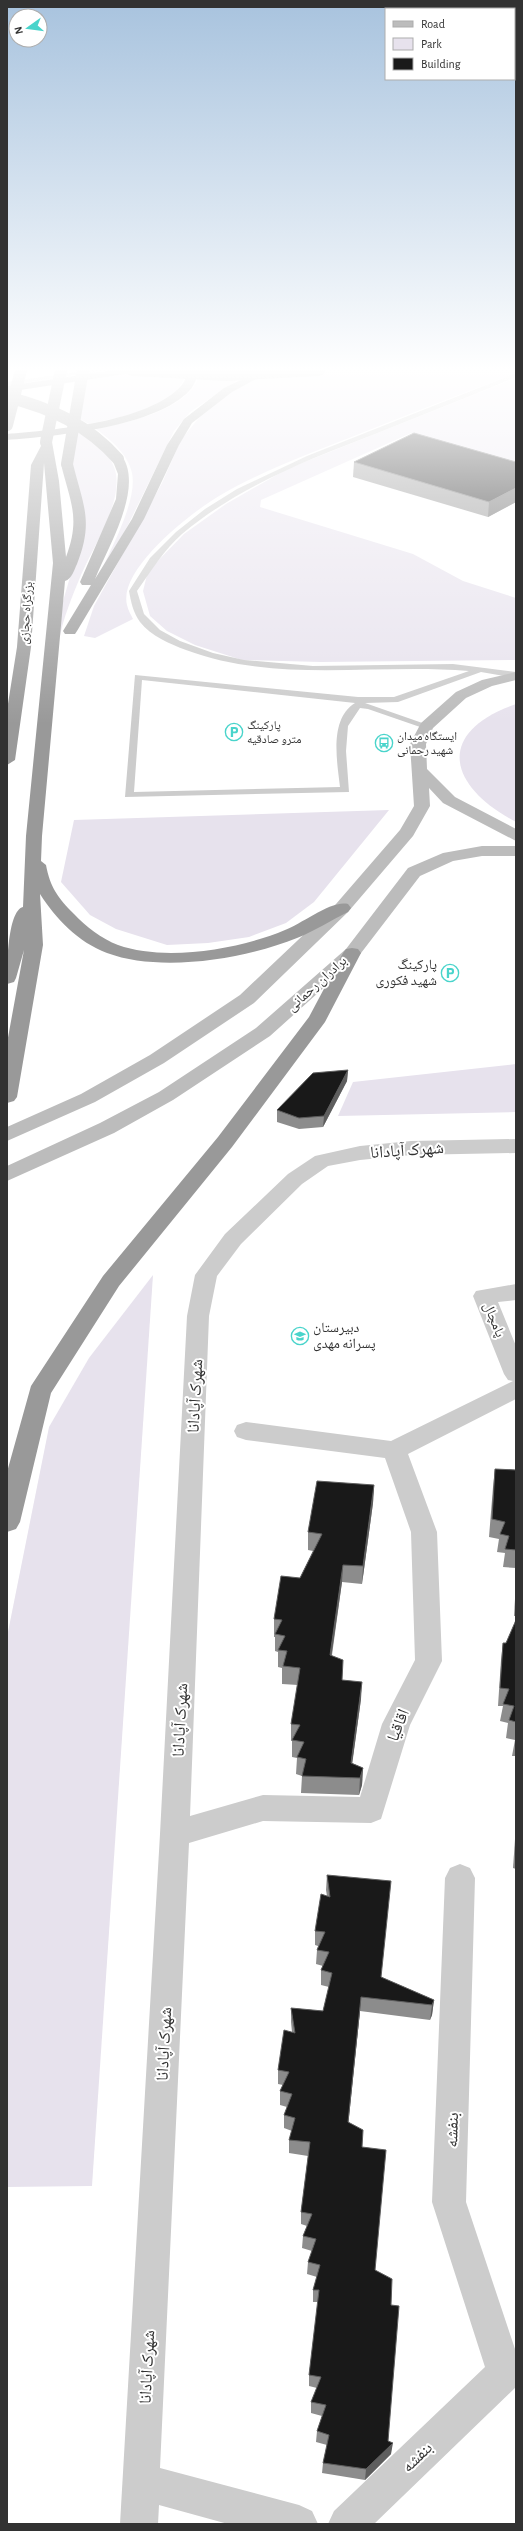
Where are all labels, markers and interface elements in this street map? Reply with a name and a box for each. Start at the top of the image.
north arrow [8,8,48,48]
legend [385,8,515,80]
text: Road [421,18,445,30]
text: N [13,25,25,35]
text: Park [421,38,442,50]
text: Building [421,58,461,70]
street label: بزرگراه حجازی [18,581,36,645]
place label: پارکینگ مترو صادقیه [247,719,301,746]
parking icon: پارکینگ مترو صادقیه [224,722,244,742]
place label: ایستگاه میدان شهید رحمانی [397,730,457,757]
bus stop icon: ایستگاه میدان شهید رحمانی [374,733,394,753]
street label: برادران رحمانی [284,954,350,1015]
place label: پارکینگ شهید فکوری [376,958,437,989]
parking icon: پارکینگ شهید فکوری [440,963,460,983]
street label: شهرک آپادانا [370,1138,445,1162]
street label: پامچال [480,1301,507,1340]
place label: دبیرستان پسرانه مهدی [313,1321,376,1352]
school or university icon: دبیرستان پسرانه مهدی [290,1326,310,1346]
street label: شهرک آپادانا [184,1359,207,1433]
street label: شهرک آپادانا [169,1683,192,1757]
street label: اقاقیا [384,1706,413,1744]
street label: شهرک آپادانا [153,2007,176,2081]
street label: بنفشه [443,2112,462,2148]
street label: شهرک آپادانا [136,2330,159,2404]
street label: بنفشه [398,2439,436,2476]

